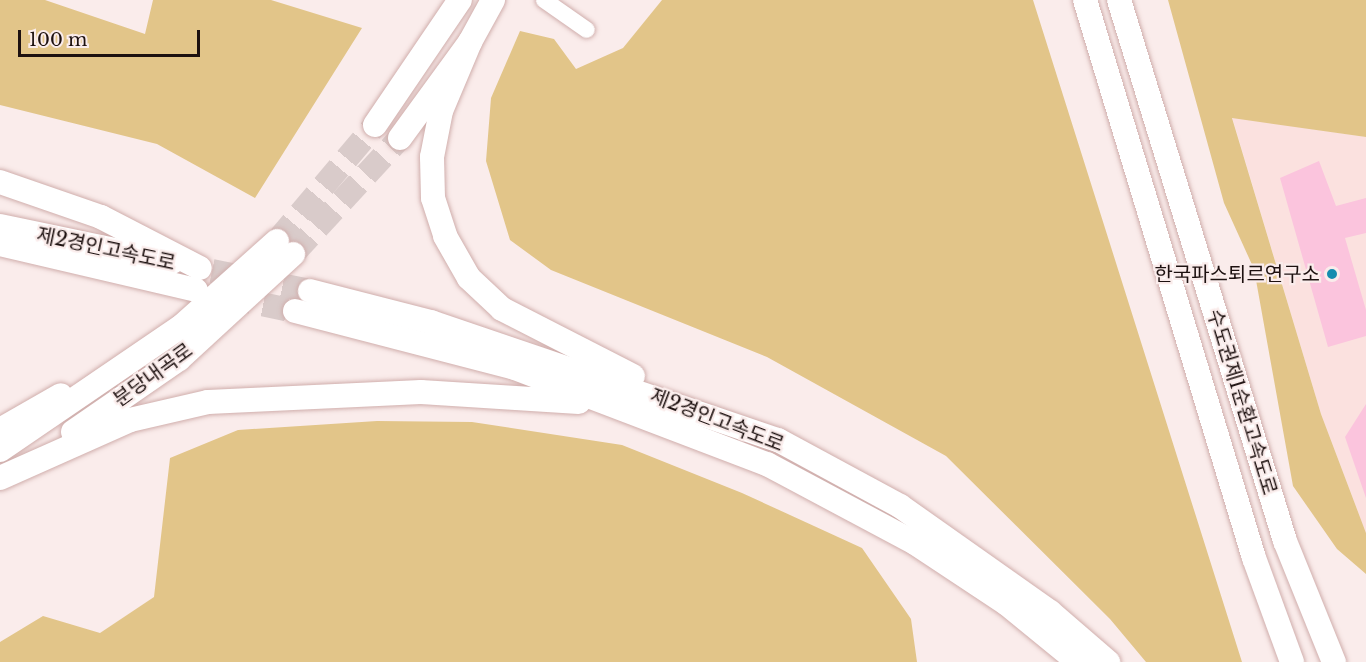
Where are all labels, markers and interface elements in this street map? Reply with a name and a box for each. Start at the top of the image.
scale bar [21,18,202,56]
text: 100 m [29,29,87,51]
street label: 제2경인고속도로 [34,223,178,275]
place label: 한국파스퇴르연구소 [1154,262,1320,286]
marker: 한국파스퇴르연구소 [1325,267,1339,281]
street label: 수도권제1순환고속도로 [1202,306,1282,498]
street label: 분당내곡로 [109,338,197,412]
street label: 제2경인고속도로 [647,384,787,456]

